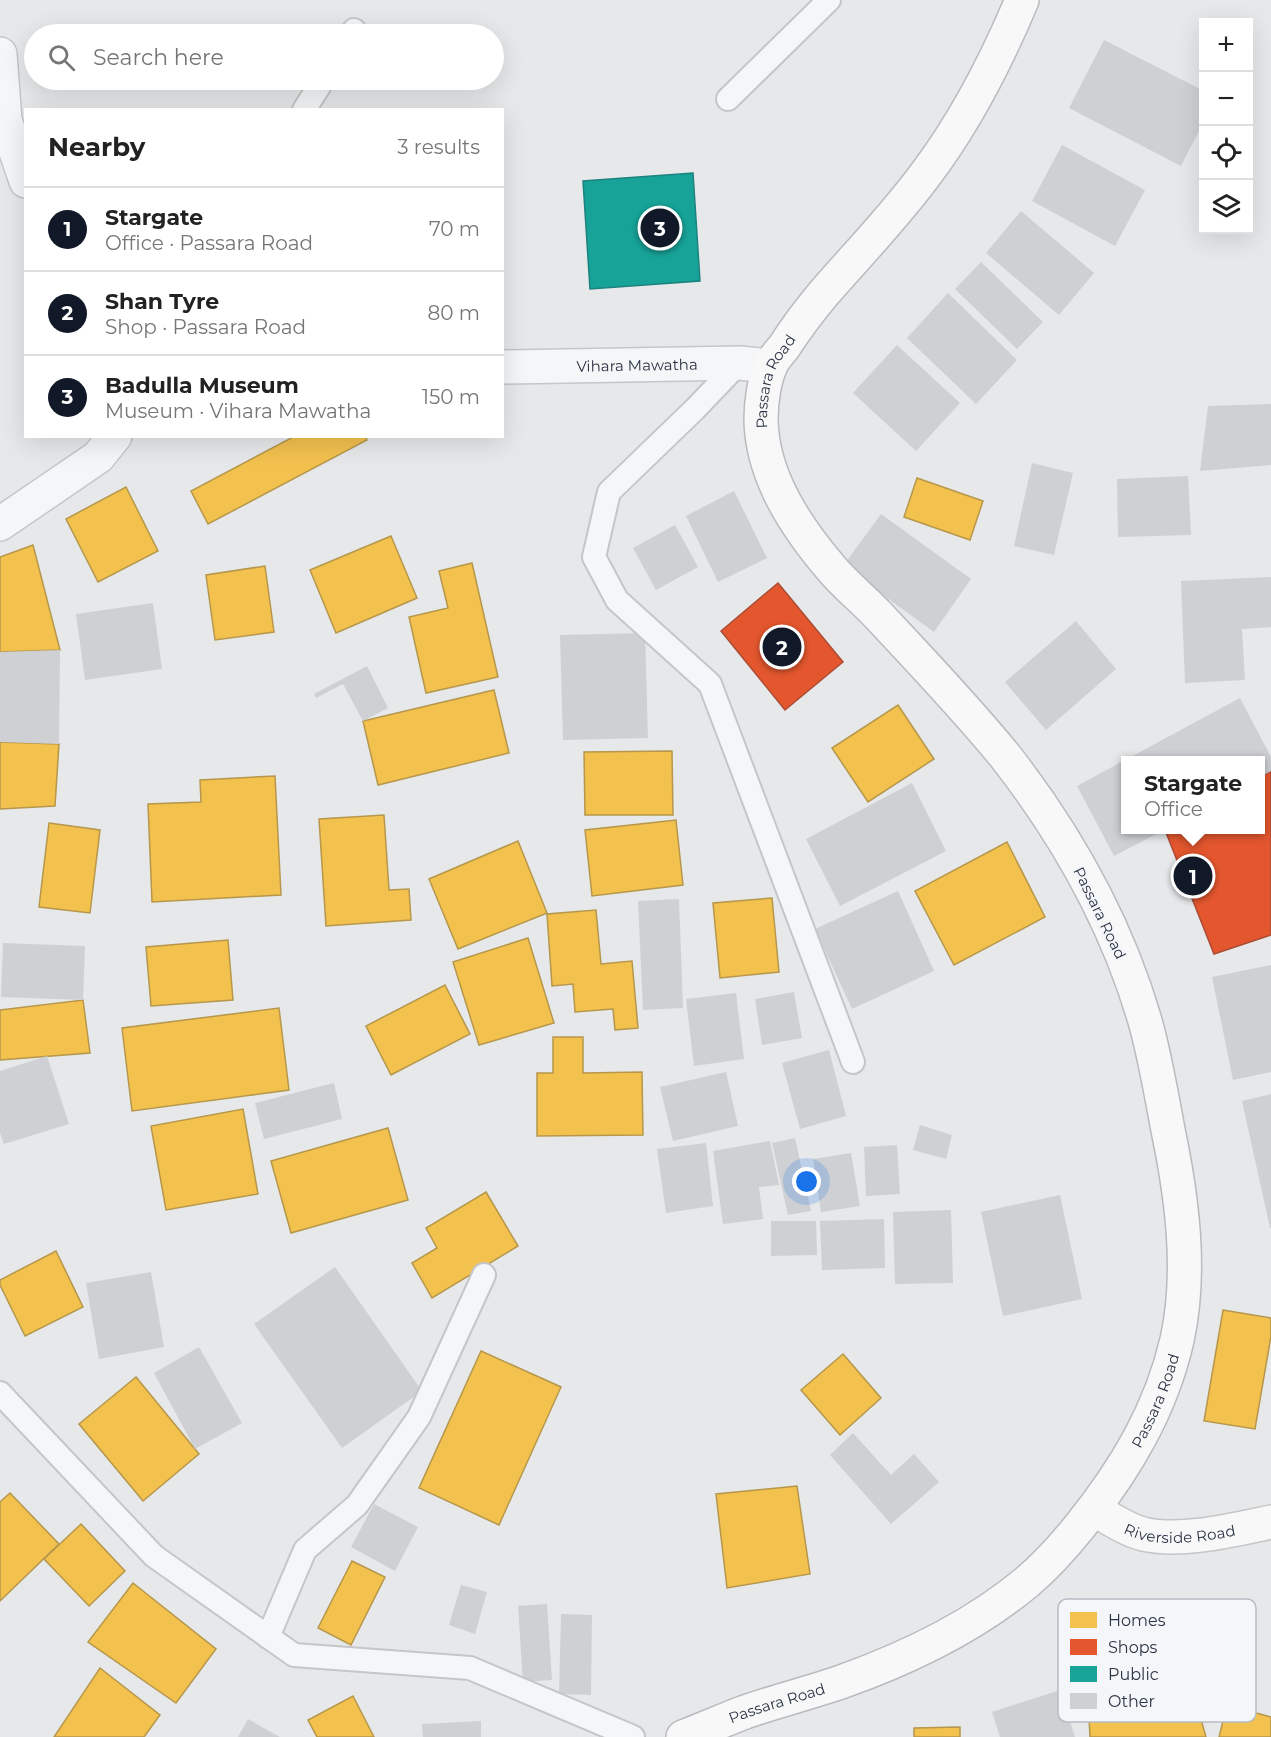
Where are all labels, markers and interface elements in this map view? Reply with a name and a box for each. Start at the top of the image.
map controls [1199,18,1253,234]
button: + [1199,18,1253,72]
search box [24,24,504,90]
icon: search [45,41,78,74]
text: Search here [93,44,224,71]
button: − [1199,72,1253,126]
button: locate [1199,126,1253,180]
text: Nearby [48,131,145,163]
text: 3 results [397,135,480,159]
button: layers [1199,180,1253,234]
text: Stargate [105,204,203,231]
pin: 3 [640,206,680,250]
text: 1 [64,217,71,241]
text: 70 m [429,217,480,241]
text: Office · Passara Road [105,231,313,255]
text: Shan Tyre [105,288,219,315]
text: 2 [62,301,73,325]
text: 80 m [428,301,480,325]
text: Shop · Passara Road [105,315,306,339]
street label: Passara Road [751,331,799,429]
street label: Vihara Mawatha [576,354,698,375]
text: Badulla Museum [105,372,299,399]
text: 3 [62,385,73,409]
text: 150 m [422,385,480,409]
text: Museum · Vihara Mawatha [105,399,371,423]
pin: 2 [762,624,802,670]
popup [1121,756,1265,834]
text: Stargate [1144,770,1242,797]
text: Office [1144,797,1203,821]
pin: 1 [1174,854,1212,898]
street label: Passara Road [1069,864,1131,962]
your location [792,1167,821,1196]
street label: Passara Road [1127,1351,1183,1451]
street label: Riverside Road [1121,1519,1237,1547]
legend [1058,1599,1256,1722]
text: Homes [1108,1611,1166,1630]
text: Shops [1108,1638,1158,1657]
text: Public [1108,1665,1159,1684]
street label: Passara Road [726,1678,827,1727]
text: Other [1108,1692,1155,1711]

